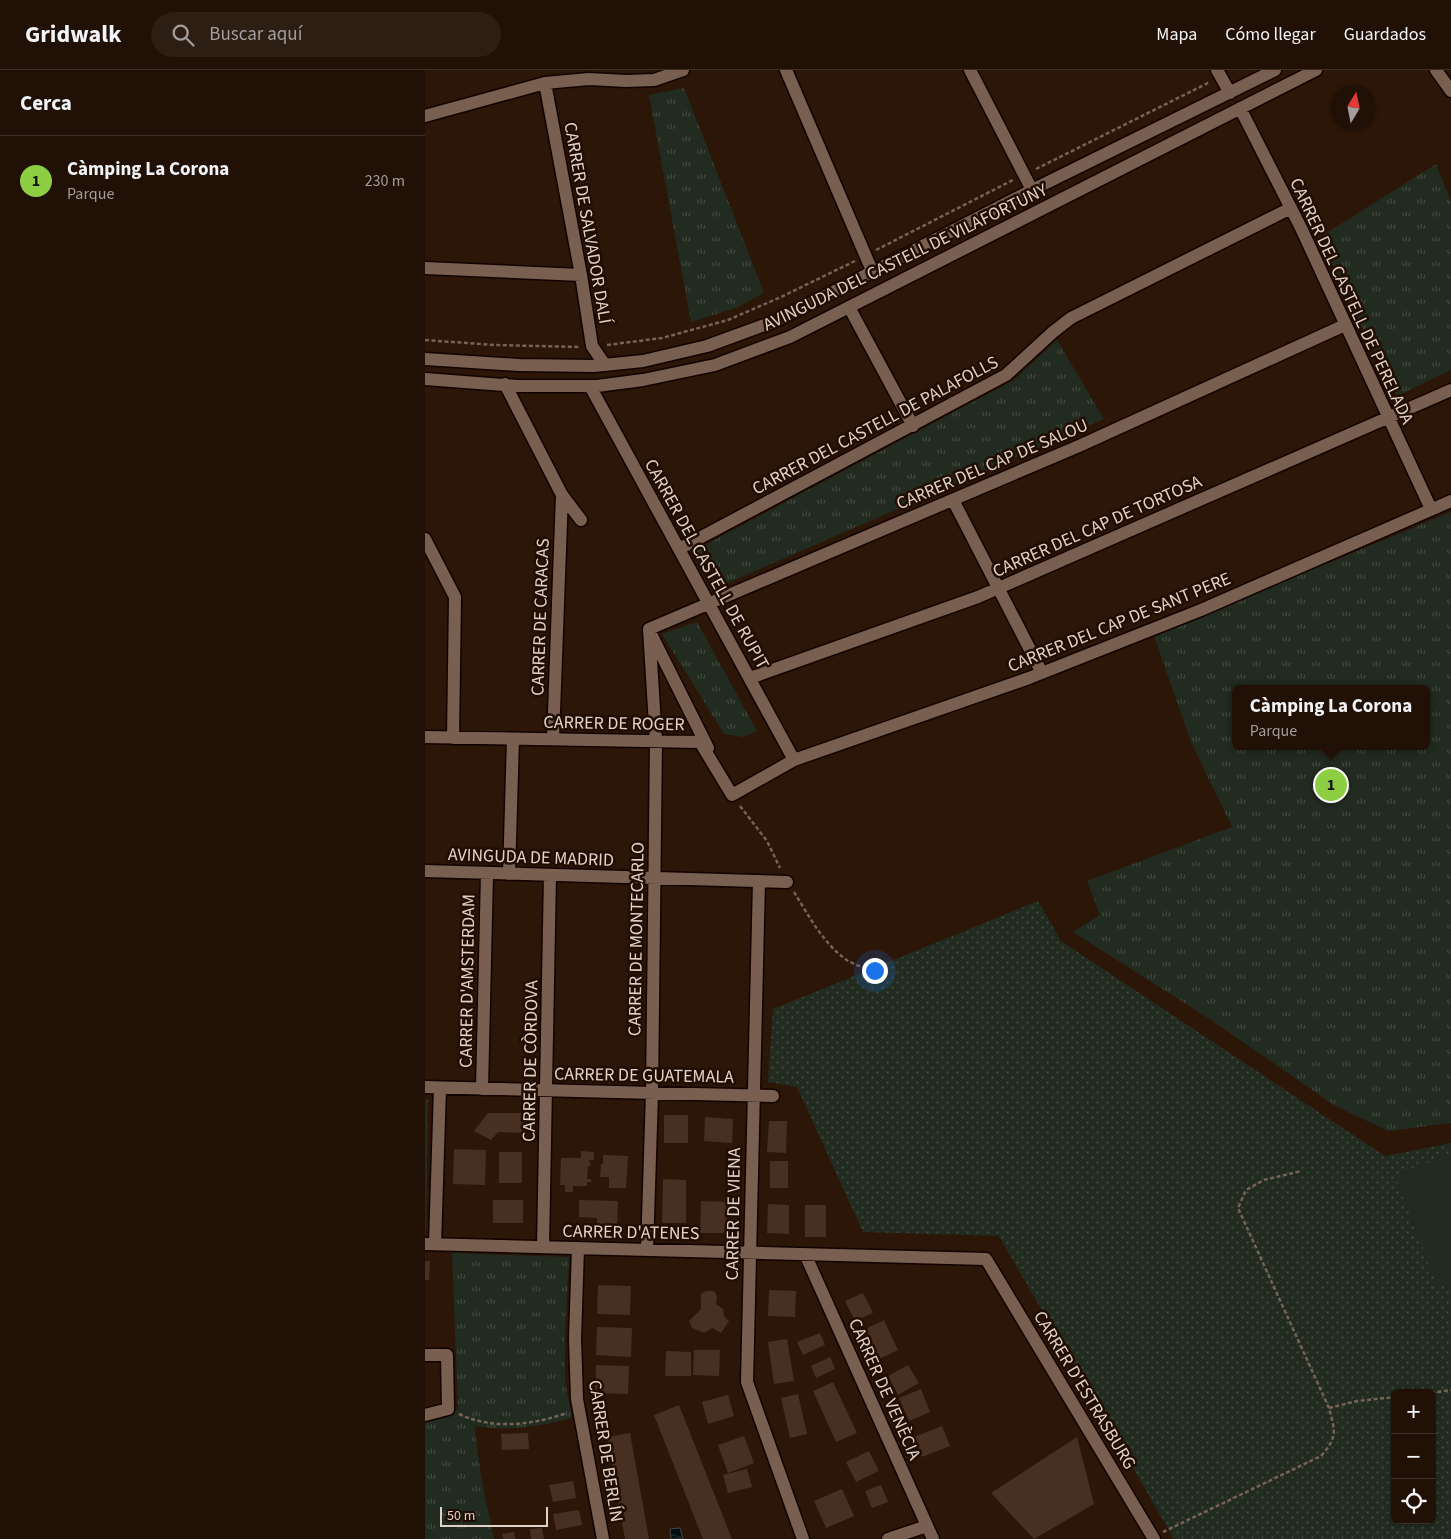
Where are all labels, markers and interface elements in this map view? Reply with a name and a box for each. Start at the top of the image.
search box [151,12,501,57]
text: Gridwalk [25,17,121,52]
icon: search [169,21,197,49]
text: Buscar aquí [209,21,302,48]
text: Mapa [1156,22,1197,47]
text: Cómo llegar [1225,22,1316,47]
text: Guardados [1344,22,1426,47]
north arrow [1331,85,1376,130]
text: Cerca [20,88,72,118]
street label: CARRER DE SALVADOR DALÍ [557,120,618,327]
text: Càmping La Corona [67,156,229,183]
text: 1 [32,170,40,192]
text: 230 m [365,170,405,192]
street label: CARRER DEL CASTELL DE PERELADA [1283,174,1420,429]
street label: AVINGUDA DEL CASTELL DE VILAFORTUNY [759,177,1052,337]
text: Parque [67,183,114,205]
street label: CARRER DEL CASTELL DE PALAFOLLS [748,350,1003,501]
street label: CARRER DEL CAP DE SALOU [892,413,1092,516]
street label: CARRER DEL CASTELL DE RUPIT [638,455,775,674]
street label: CARRER DEL CAP DE TORTOSA [989,469,1206,584]
street label: CARRER DE CARACAS [525,538,556,696]
street label: CARRER DEL CAP DE SANT PERE [1004,566,1234,679]
popup [1232,685,1430,750]
text: Càmping La Corona [1250,693,1412,720]
street label: CARRER DE ROGER [543,710,685,737]
text: Parque [1250,720,1297,742]
pin: 1 [1315,766,1347,804]
street label: AVINGUDA DE MADRID [447,842,615,873]
street label: CARRER DE MONTECARLO [622,842,651,1036]
street label: CARRER D'AMSTERDAM [453,894,482,1068]
your location [862,958,888,984]
street label: CARRER DE CÒRDOVA [517,980,544,1142]
street label: CARRER DE GUATEMALA [554,1061,734,1090]
street label: CARRER DE VIENA [720,1147,747,1281]
street label: CARRER D'ATENES [562,1219,700,1246]
street label: CARRER D'ESTRASBURG [1027,1306,1142,1474]
street label: CARRER DE VENÈCIA [842,1314,927,1464]
street label: CARRER DE BERLÍN [582,1378,629,1524]
map controls [1391,1389,1436,1524]
button: + [1391,1389,1436,1434]
button: − [1391,1434,1436,1479]
button: locate [1391,1479,1436,1524]
scale bar [440,1504,547,1527]
text: 50 m [447,1506,475,1526]

